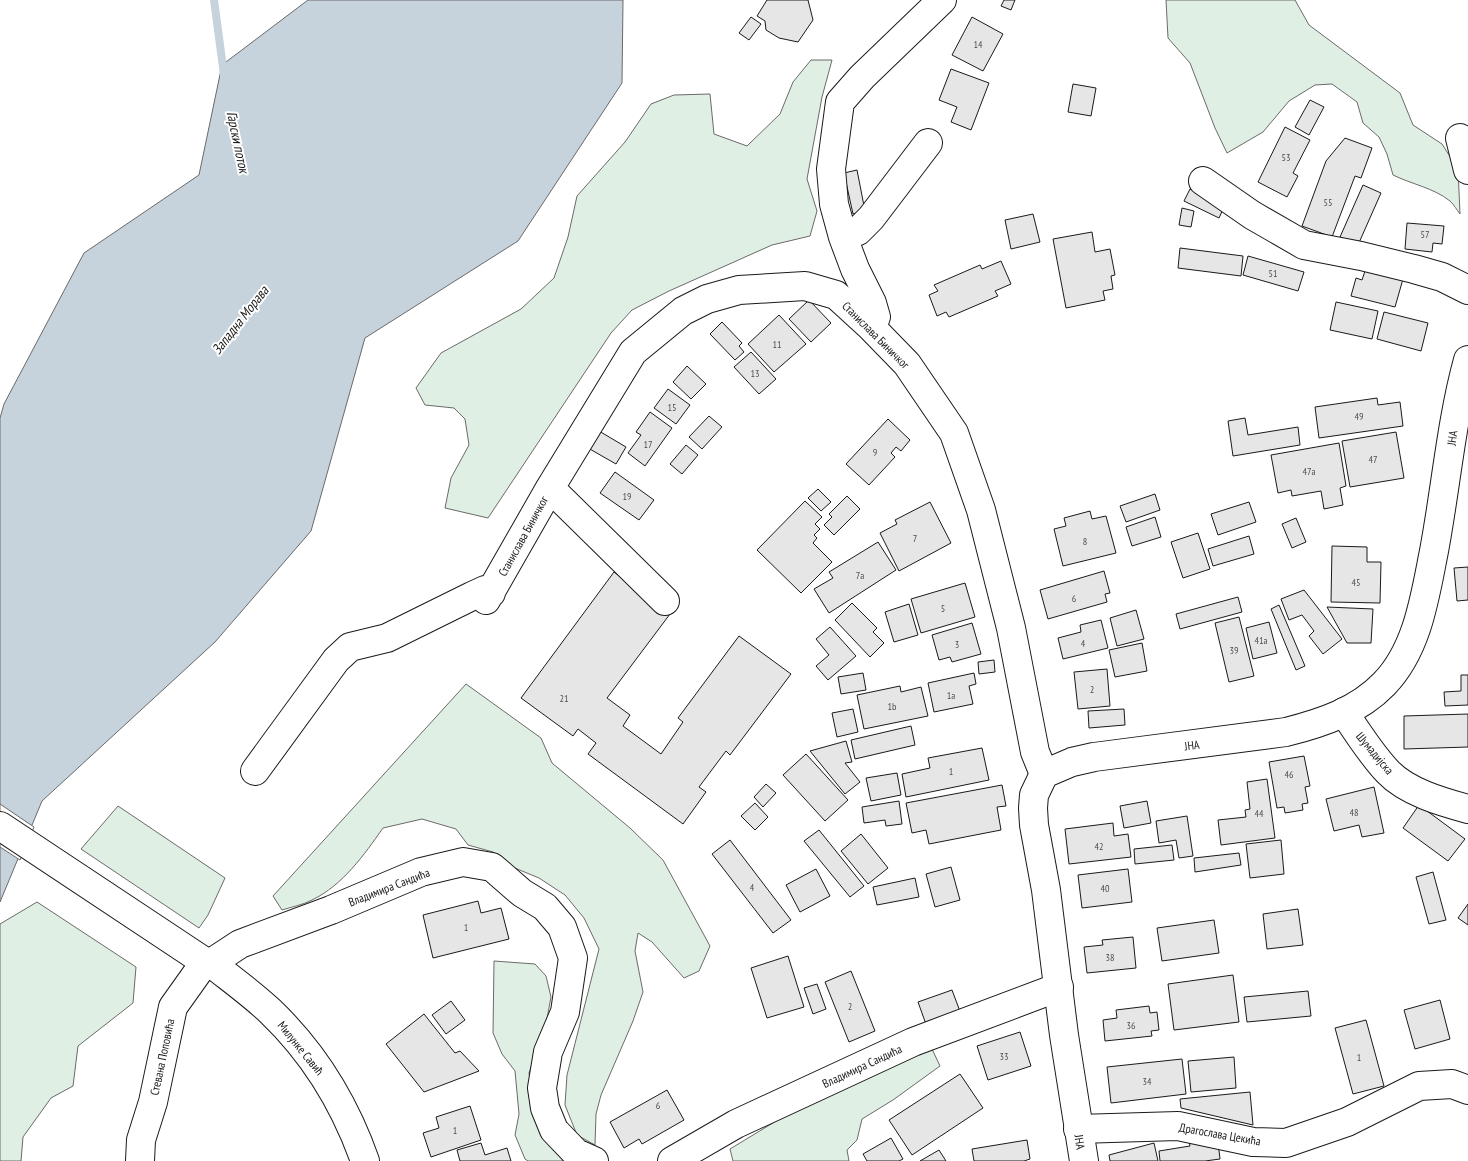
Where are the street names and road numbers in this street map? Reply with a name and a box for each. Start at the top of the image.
street label: Станислава Биничког [839,298,913,372]
street label: ЈНА [1443,429,1461,447]
street label: Станислава Биничког [495,493,551,579]
street label: Шумадијска [1353,729,1397,777]
street label: ЈНА [1183,737,1201,753]
street label: Владимира Сандића [346,864,432,909]
street label: Стевана Поповића [147,1017,177,1097]
street label: Милунке Савић [275,1018,327,1078]
street label: Владимира Сандића [820,1041,904,1091]
street label: Драгослава Цекића [1178,1119,1262,1149]
street label: ЈНА [1071,1132,1089,1151]

